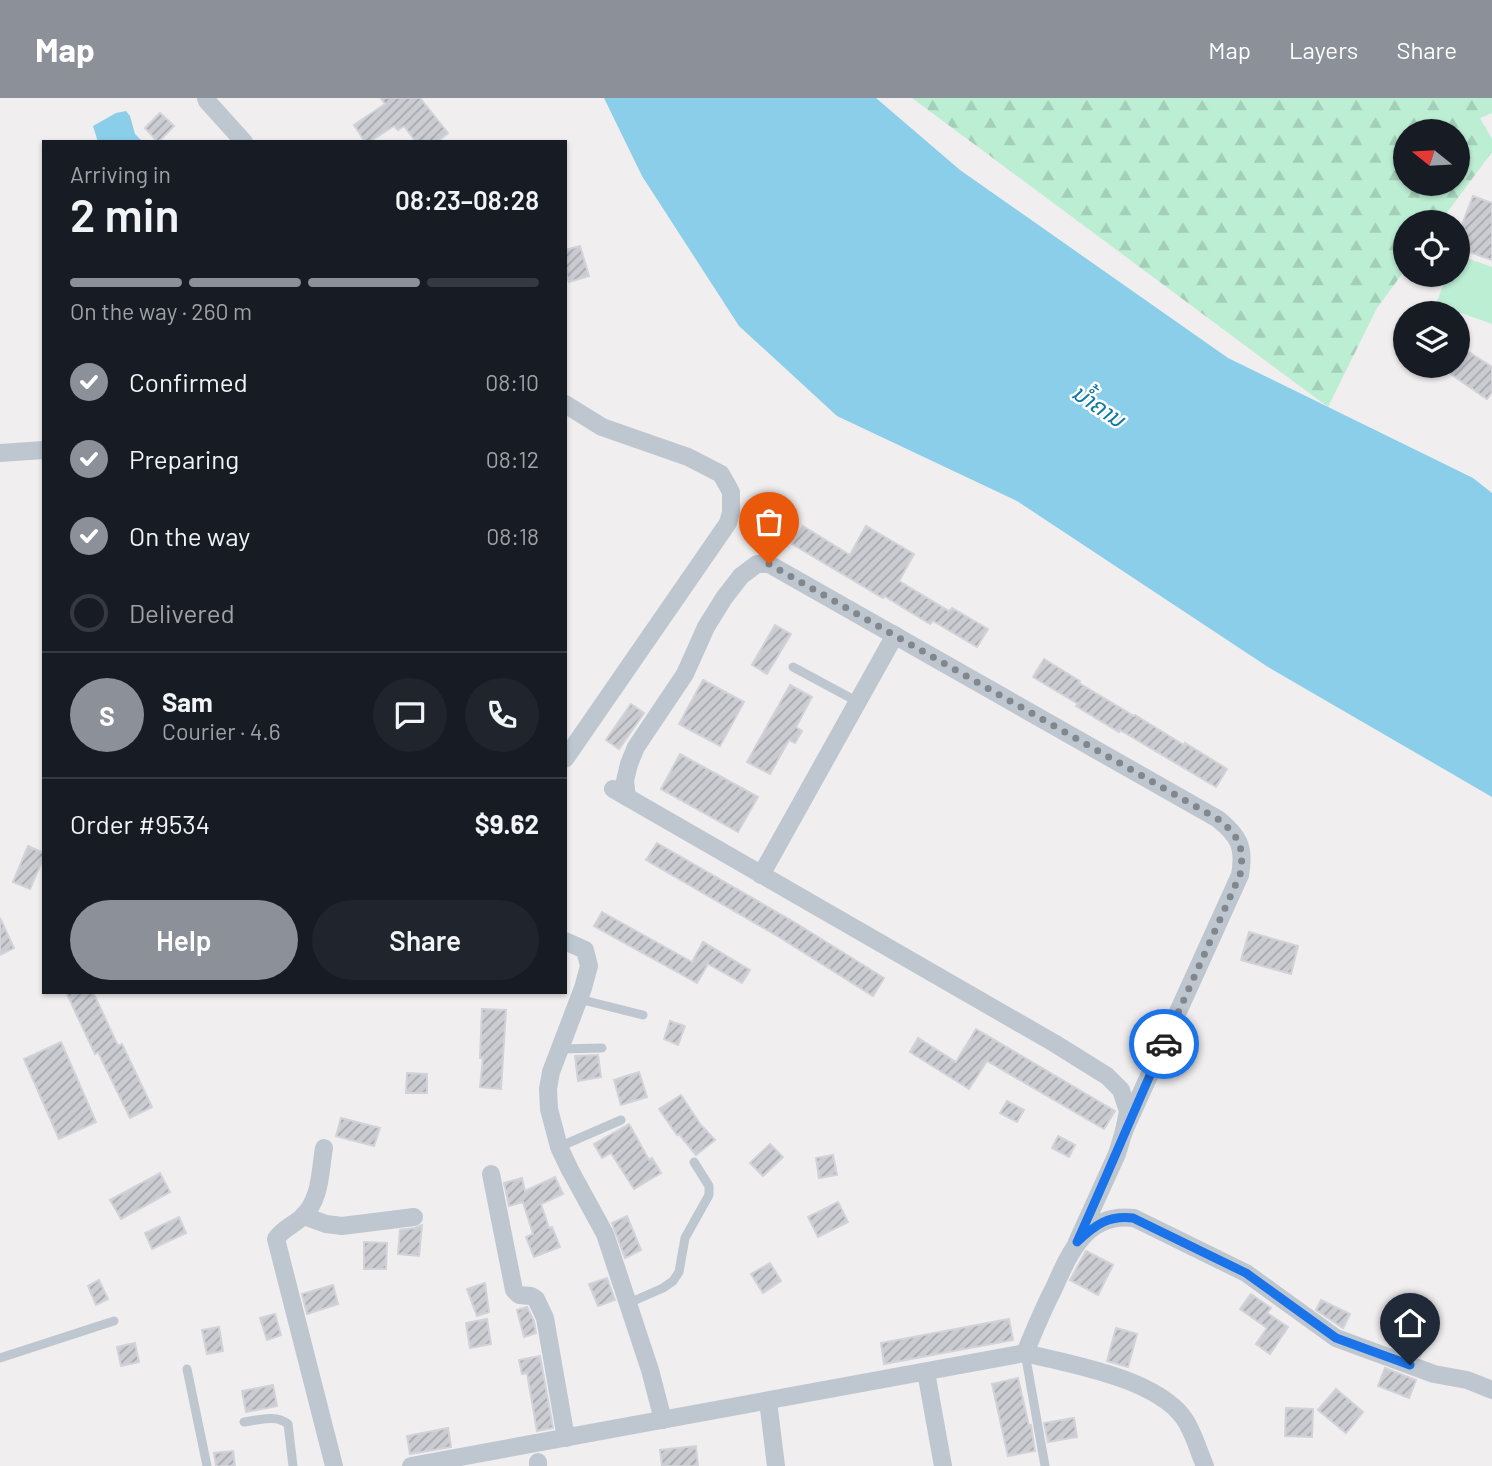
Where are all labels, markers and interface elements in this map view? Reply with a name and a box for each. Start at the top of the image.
text: Map [35,29,95,69]
text: Map [1208,35,1251,64]
text: Layers [1289,35,1358,64]
text: Share [1396,35,1457,64]
north arrow [1393,119,1470,196]
map controls [1393,119,1470,378]
text: Arriving in [70,160,171,188]
text: 08:23–08:28 [395,184,539,215]
text: 2 min [70,186,179,241]
button: locate [1393,210,1470,287]
text: On the way · 260 m [70,297,252,325]
button: layers [1393,301,1470,378]
icon: check [70,363,108,401]
text: Confirmed [129,366,248,397]
text: 08:10 [485,368,539,396]
water label: ນ້ຳຄານ [1067,376,1133,434]
icon: check [70,440,108,478]
text: Preparing [129,443,239,474]
text: 08:12 [486,445,539,473]
pin [739,492,799,564]
icon: bag [750,503,788,541]
icon: check [70,517,108,555]
text: On the way [129,520,250,551]
text: 08:18 [486,522,539,550]
text: Delivered [129,597,235,628]
button: chat [373,678,447,752]
button: phone [465,678,539,752]
text: Sam [162,686,213,717]
text: S [99,700,115,731]
text: Courier · 4.6 [162,717,281,745]
text: Order #9534 [70,808,210,839]
text: $9.62 [475,808,539,839]
button: Help [70,900,298,980]
button: Share [312,900,539,980]
courier [1129,1009,1199,1079]
icon: car [1145,1025,1183,1063]
pin [1380,1293,1440,1365]
icon: home [1391,1304,1429,1342]

